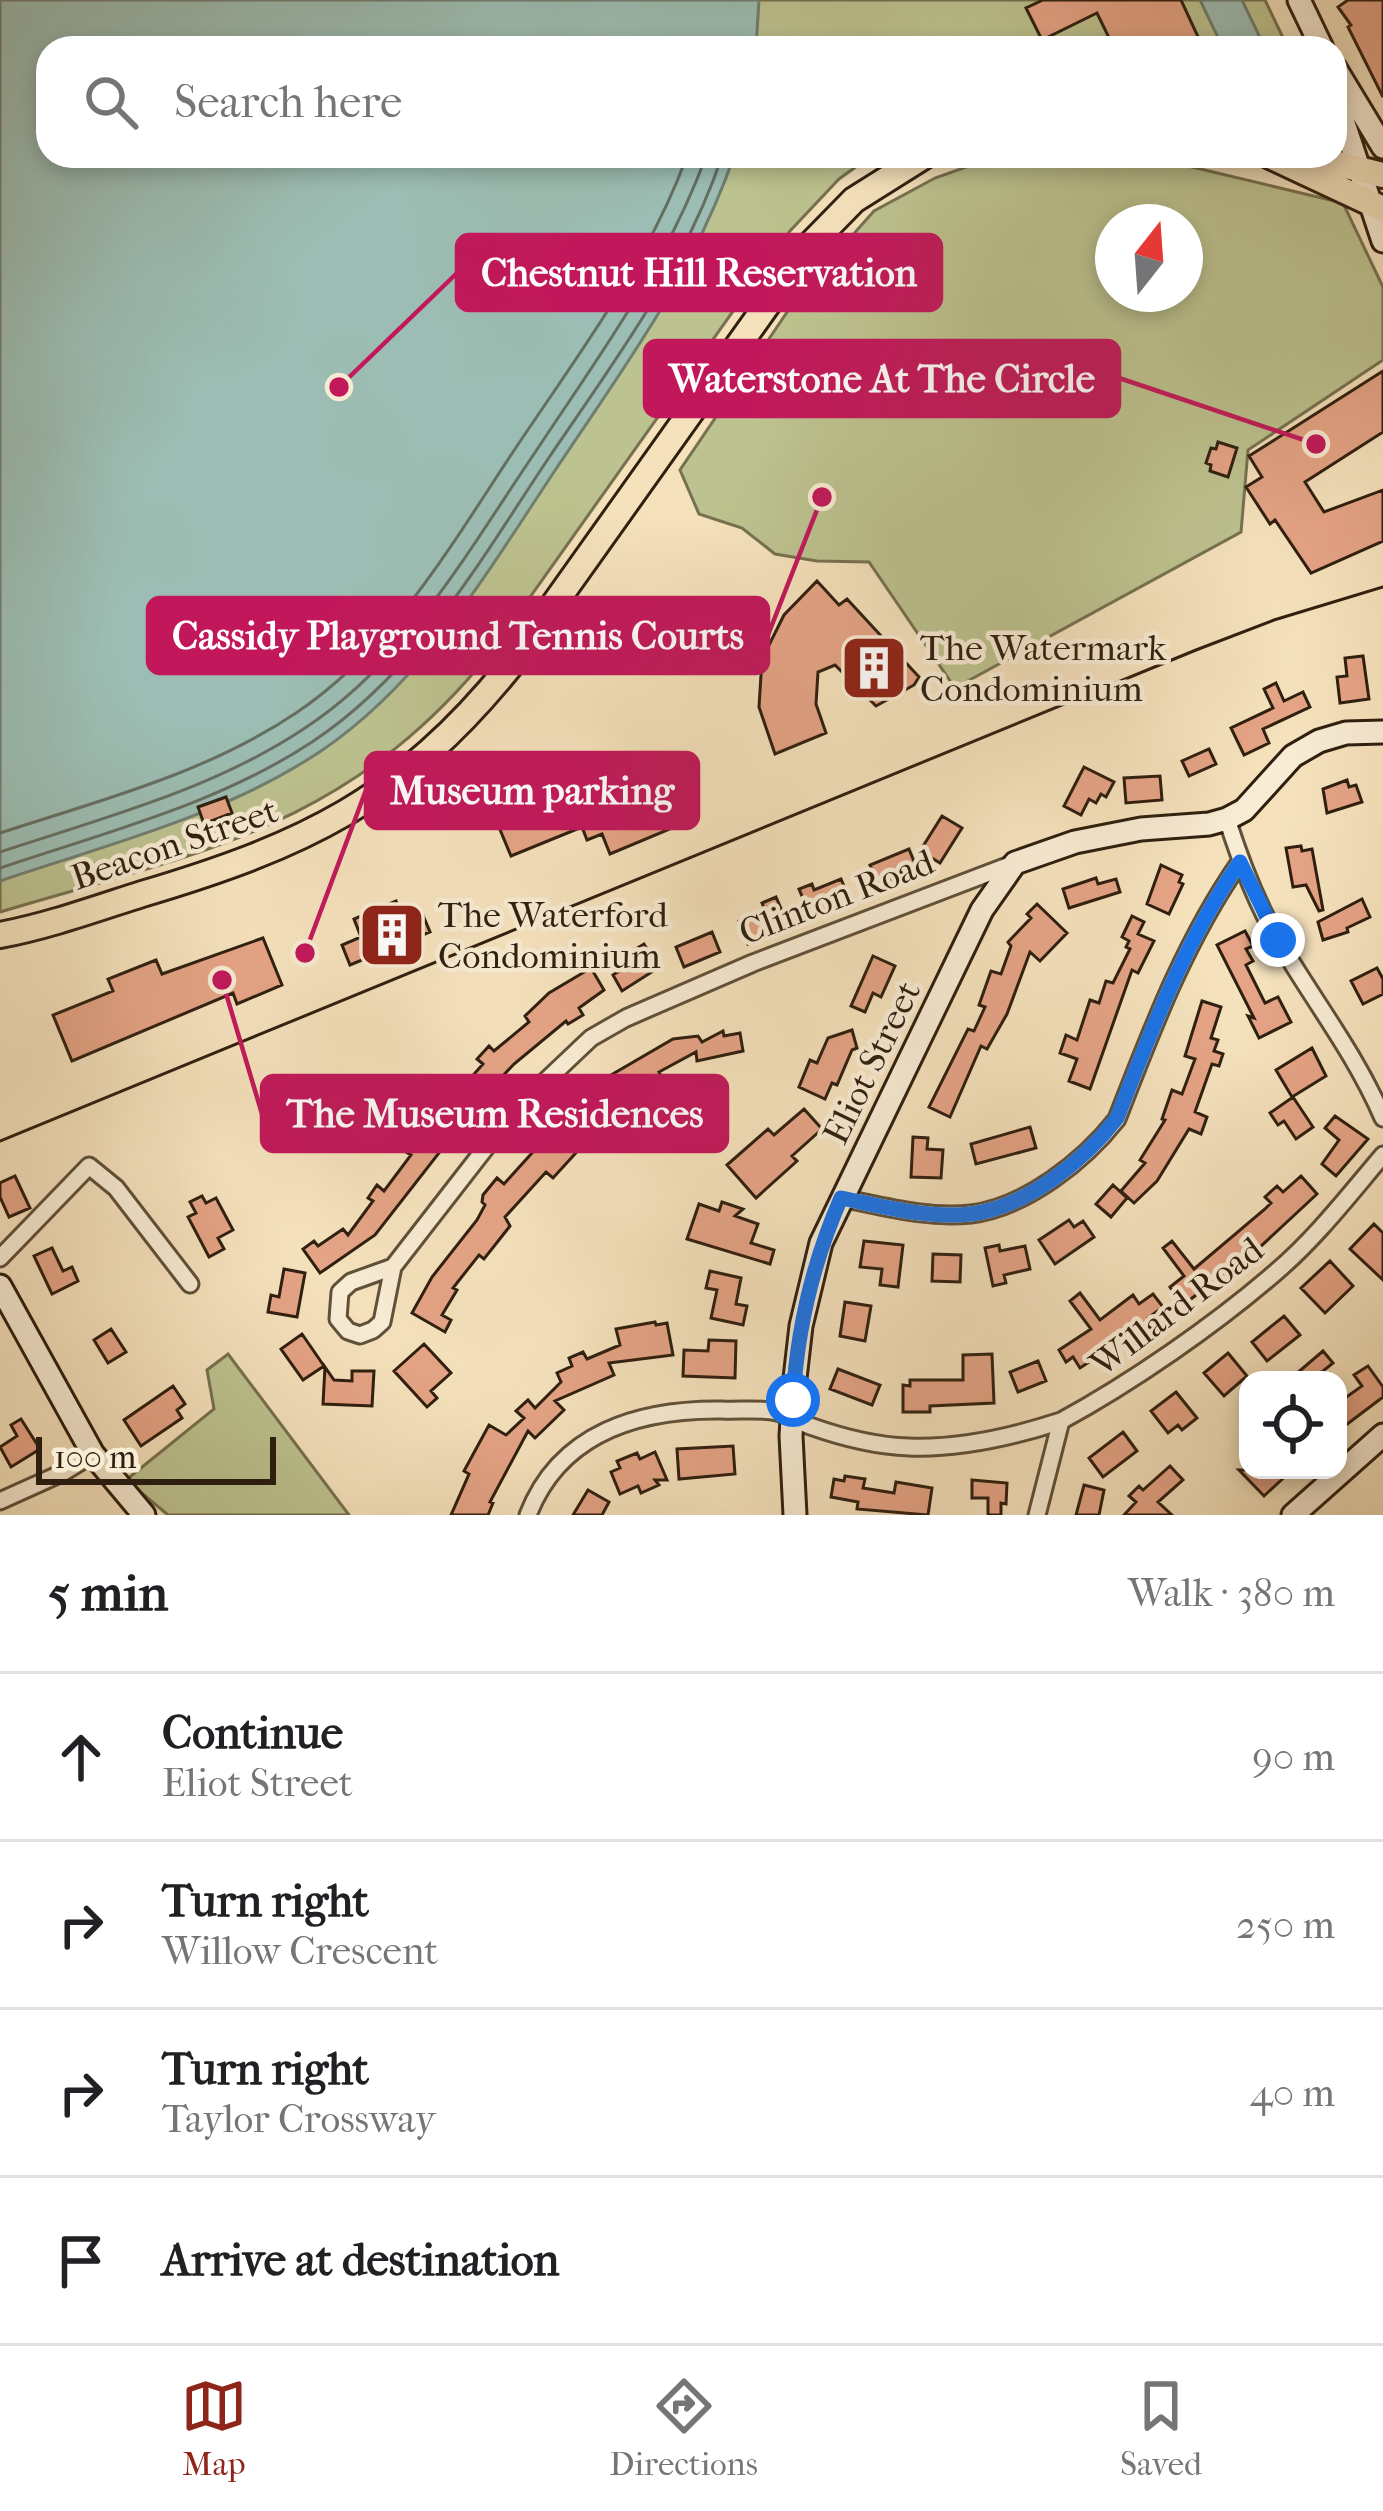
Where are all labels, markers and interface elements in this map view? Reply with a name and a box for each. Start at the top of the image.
search box [36,36,1347,168]
icon: search [78,69,144,135]
text: Search here [174,76,402,129]
north arrow [1095,204,1203,312]
callout: Chestnut Hill Reservation [457,235,941,310]
text: Chestnut Hill Reservation [481,250,917,296]
callout: Waterstone At The Circle [645,341,1119,416]
text: Waterstone At The Circle [667,356,1095,402]
callout: Cassidy Playground Tennis Courts [148,598,768,673]
text: Cassidy Playground Tennis Courts [172,613,744,659]
place label: The Watermark Condominium [920,627,1167,710]
building icon: The Watermark Condominium [839,633,909,703]
callout: Museum parking [366,753,698,828]
text: Museum parking [390,768,675,814]
street label: Beacon Street [66,789,283,899]
street label: Clinton Road [733,840,940,953]
place label: The Waterford Condominium [438,894,668,977]
building icon: The Waterford Condominium [357,900,427,970]
route end [1251,913,1305,967]
street label: Eliot Street [814,974,929,1151]
callout: The Museum Residences [262,1076,727,1151]
text: The Museum Residences [286,1091,703,1137]
street label: Willard Road [1081,1228,1271,1386]
map controls [1239,1371,1347,1479]
button: locate [1239,1371,1347,1479]
route start [766,1373,820,1427]
scale bar [36,1431,276,1484]
text: 100 m [54,1438,137,1477]
text: 5 min [48,1563,168,1623]
text: Walk · 380 m [1128,1570,1335,1616]
text: Continue [162,1707,343,1760]
icon: ahead [48,1724,114,1790]
text: 90 m [1252,1734,1335,1780]
text: Eliot Street [162,1760,353,1806]
text: Turn right [162,1875,369,1928]
icon: right [48,1892,114,1958]
text: 250 m [1236,1902,1335,1948]
text: Willow Crescent [162,1928,438,1974]
text: Turn right [162,2043,369,2096]
icon: right [48,2060,114,2126]
text: 40 m [1250,2070,1335,2116]
text: Taylor Crossway [162,2096,436,2142]
icon: arrive [48,2228,114,2294]
text: Arrive at destination [162,2234,559,2287]
tab: Map [181,2373,247,2484]
tab: Directions [609,2373,758,2484]
tab: Saved [1120,2373,1202,2484]

